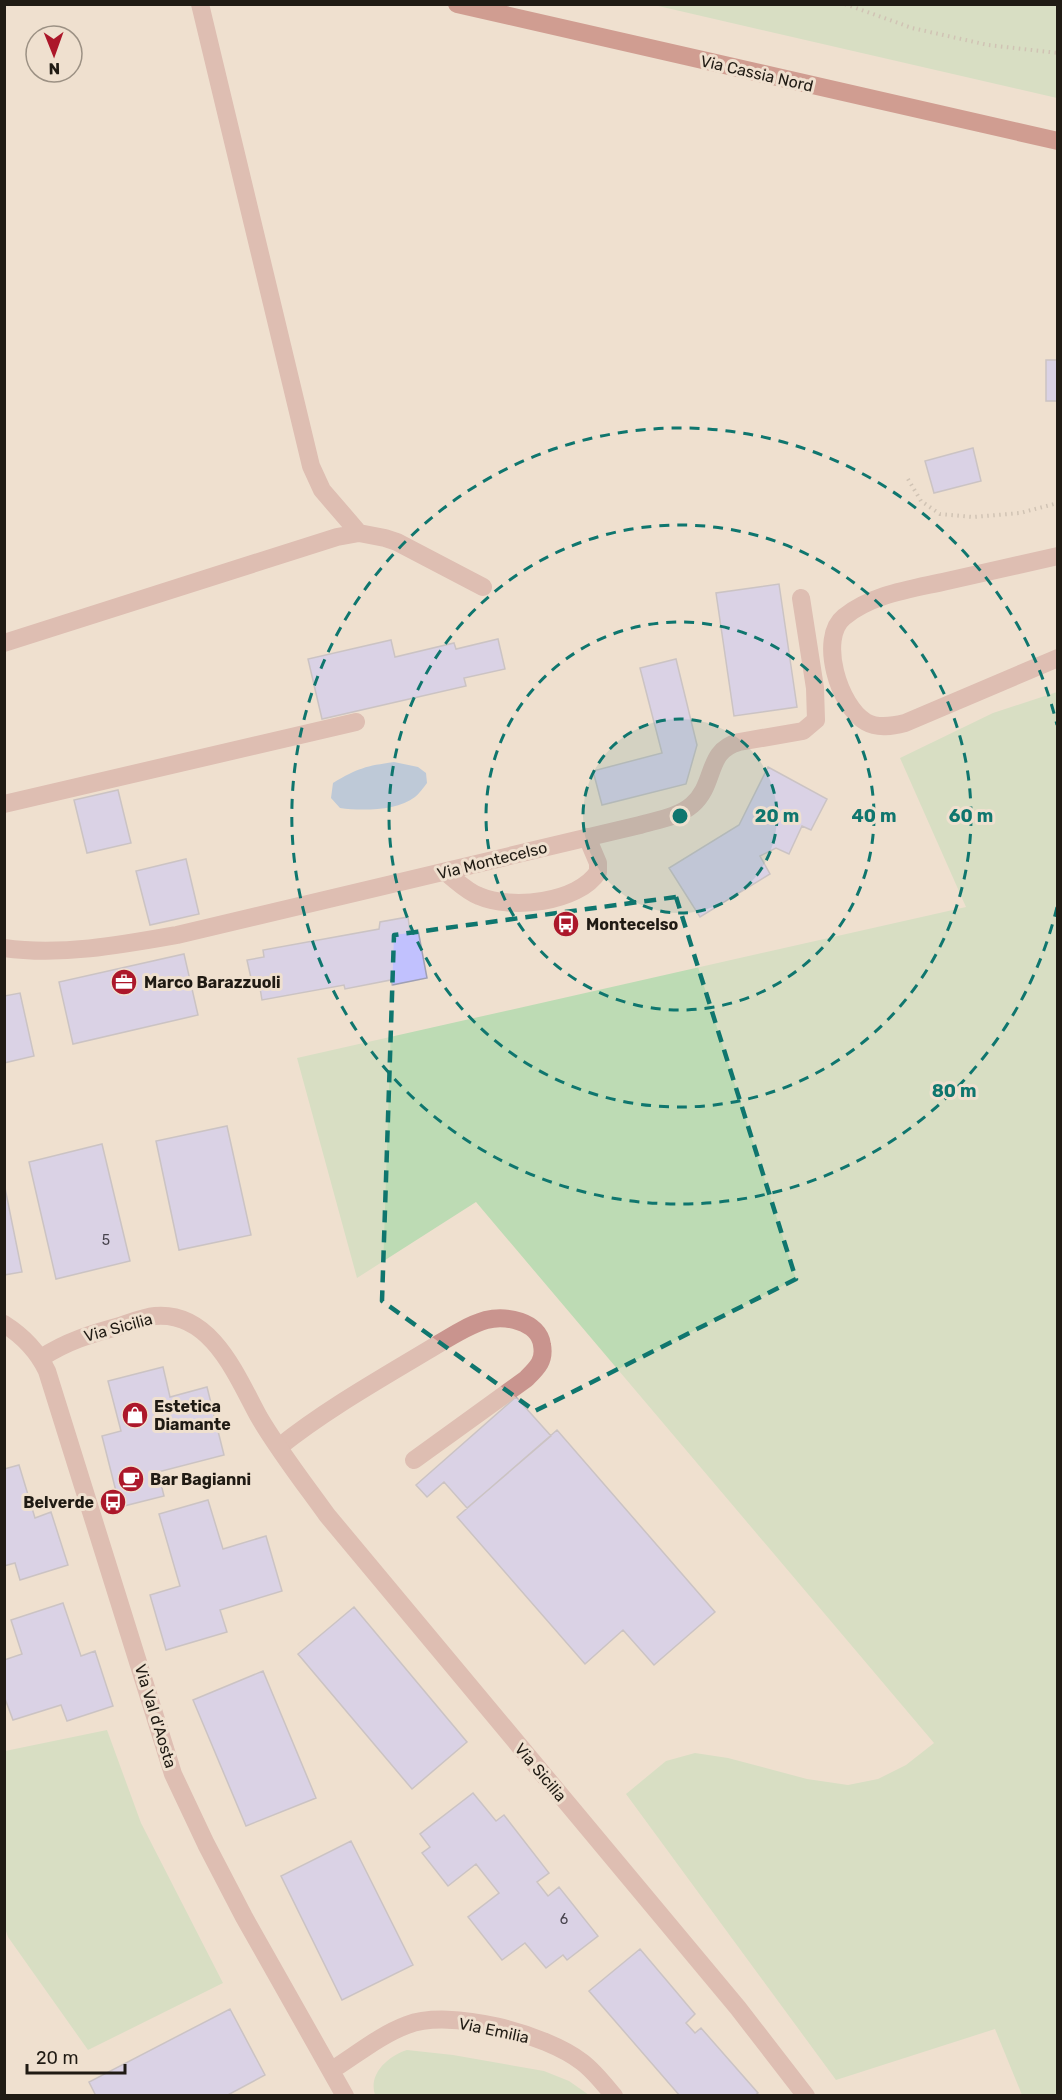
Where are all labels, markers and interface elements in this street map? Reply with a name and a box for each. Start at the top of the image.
north arrow [24,24,84,84]
street label: Via Cassia Nord [699,51,815,96]
text: N [48,59,60,78]
text: 20 m [755,805,799,827]
text: 40 m [852,805,896,827]
text: 60 m [949,805,993,827]
centre of rings [670,806,690,826]
street label: Via Montecelso [435,838,549,883]
bus stop icon: Montecelso [551,909,581,939]
place label: Montecelso [586,915,679,934]
office icon: Marco Barazzuoli [109,967,139,997]
place label: Marco Barazzuoli [144,973,281,992]
text: 80 m [932,1080,976,1102]
house number: 5 [102,1232,110,1249]
street label: Via Sicilia [82,1309,154,1346]
place label: Estetica Diamante [154,1397,231,1434]
shop icon: Estetica Diamante [120,1400,150,1430]
cafe icon: Bar Bagianni [116,1464,146,1494]
place label: Bar Bagianni [150,1470,251,1489]
bus stop icon: Belverde [98,1487,128,1517]
place label: Belverde [23,1493,94,1512]
street label: Via Val d'Aosta [131,1662,180,1770]
street label: Via Sicilia [511,1739,570,1805]
house number: 6 [560,1911,568,1928]
street label: Via Emilia [457,2014,531,2047]
scale bar [27,2037,124,2075]
text: 20 m [36,2047,78,2069]

